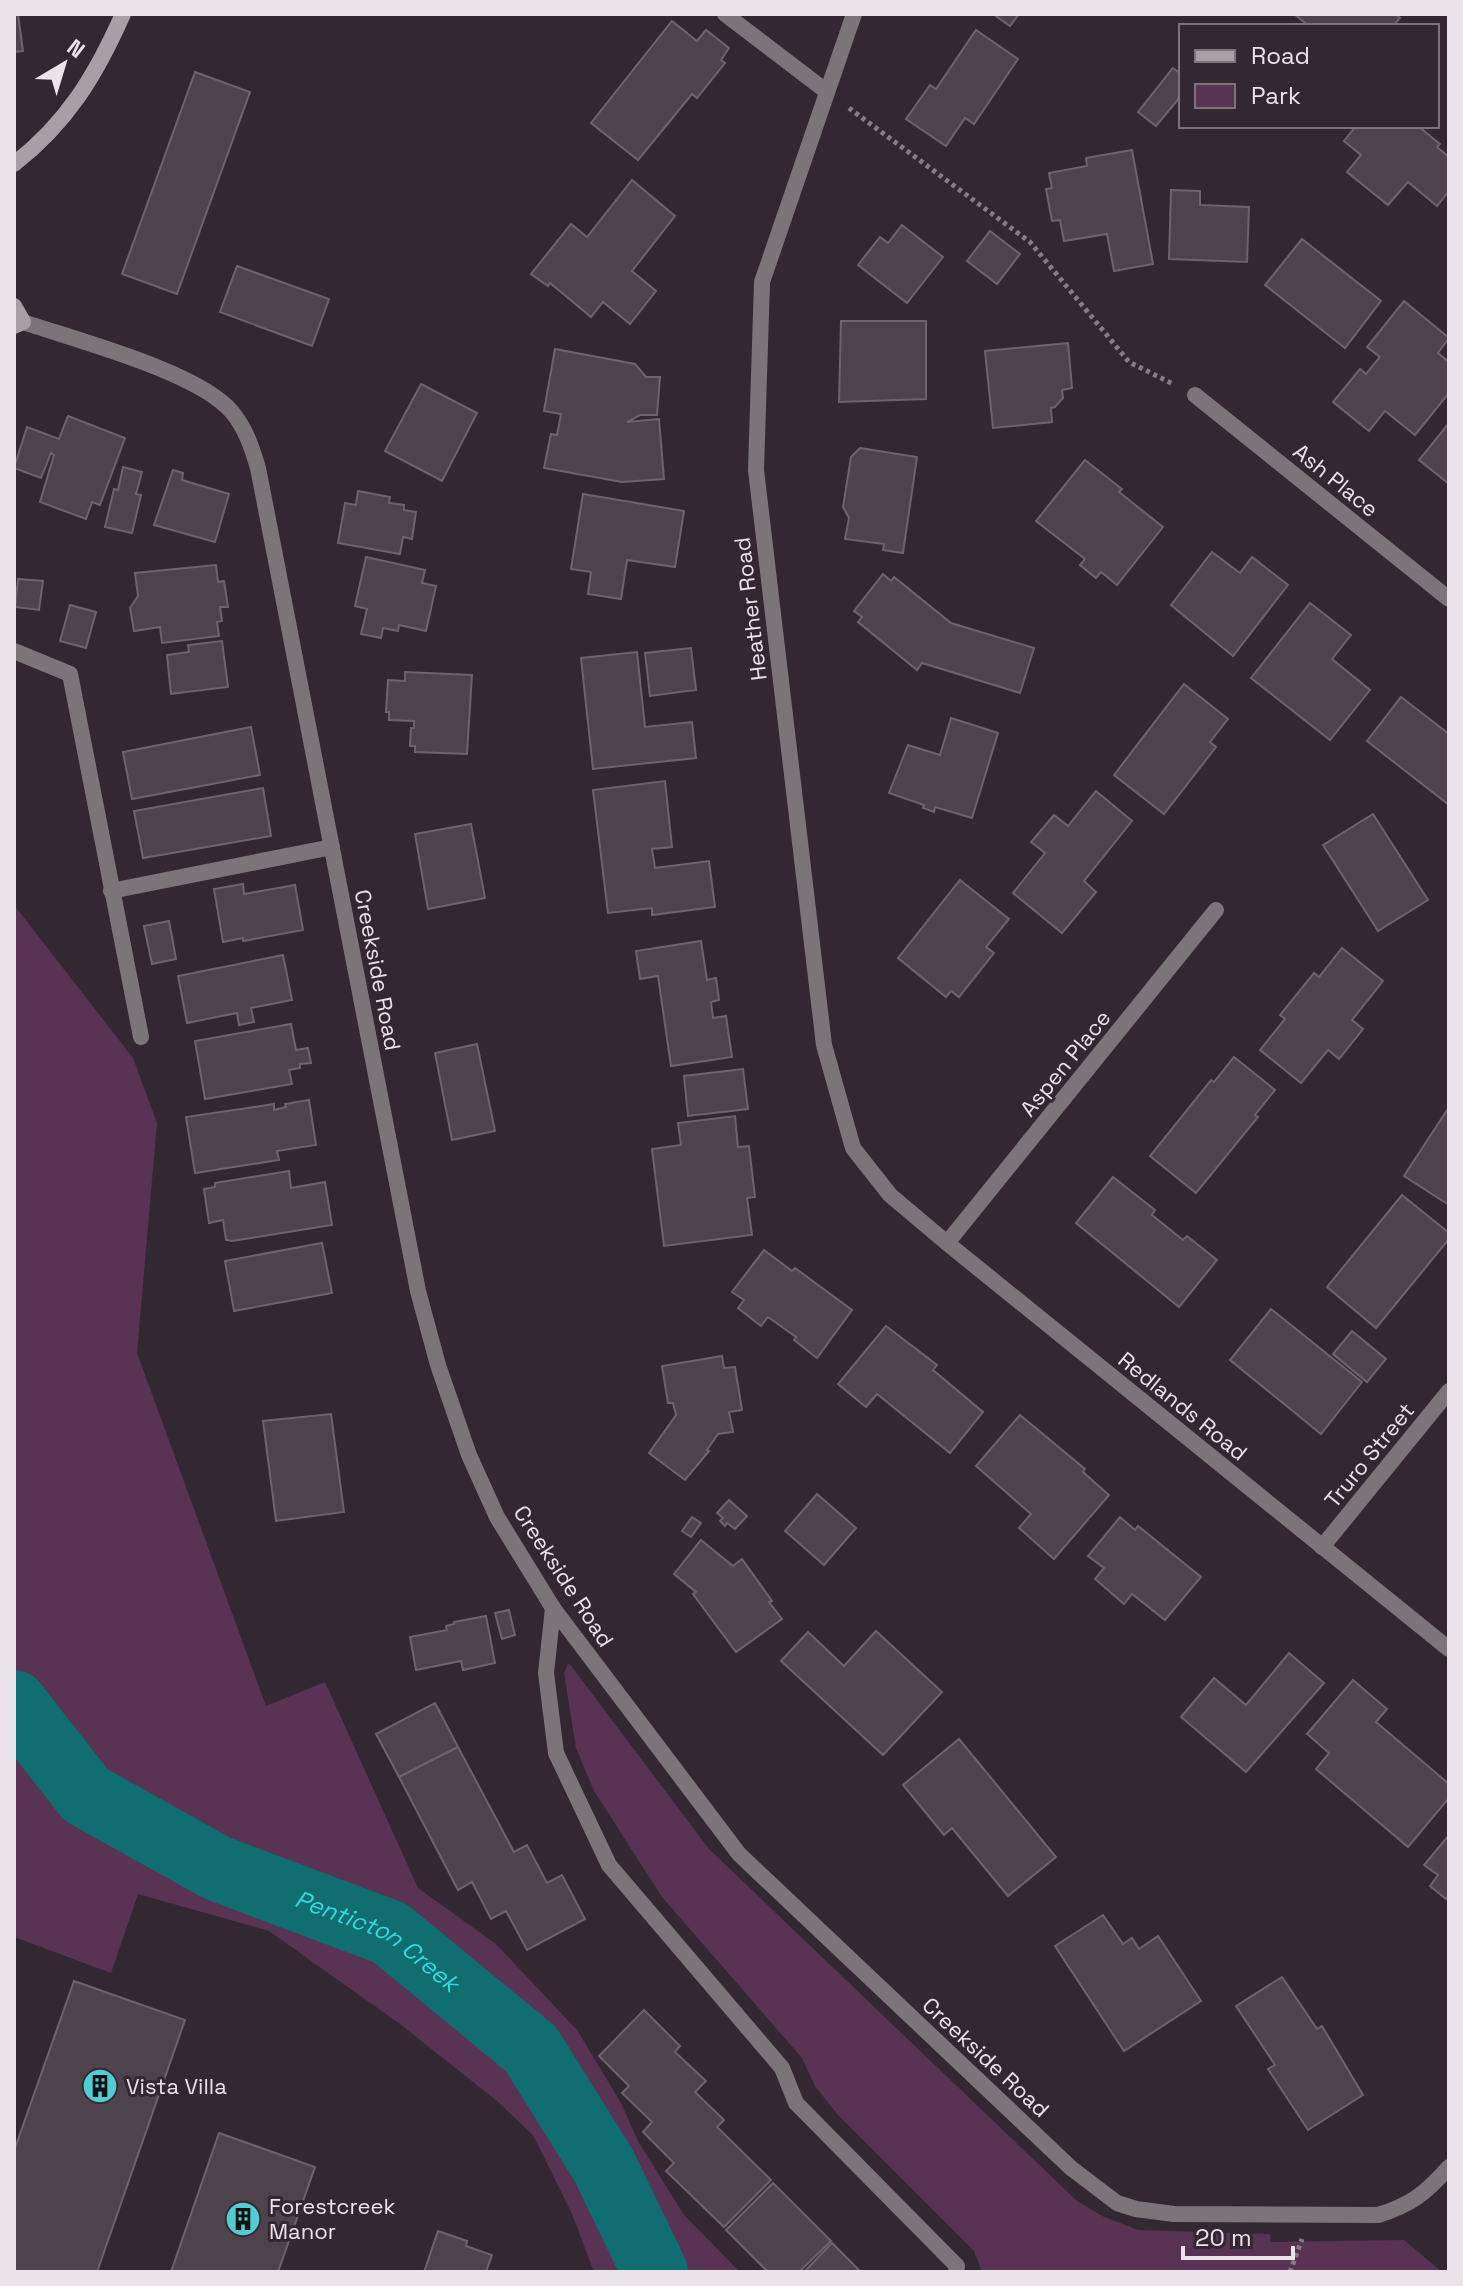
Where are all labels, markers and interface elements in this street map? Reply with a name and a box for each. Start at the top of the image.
north arrow [24,24,104,104]
legend [1179,24,1439,128]
text: N [62,33,91,64]
text: Road [1251,40,1310,71]
text: Park [1251,80,1301,111]
street label: Ash Place [1288,437,1384,523]
street label: Heather Road [727,536,773,682]
street label: Creekside Road [349,887,407,1053]
street label: Aspen Place [1014,1004,1116,1122]
street label: Redlands Road [1113,1345,1253,1467]
street label: Truro Street [1318,1397,1420,1513]
street label: Creekside Road [508,1500,620,1652]
water label: Penticton Creek [291,1883,468,2001]
street label: Creekside Road [917,1991,1055,2123]
building icon: Vista Villa [81,2067,119,2105]
place label: Vista Villa [126,2072,227,2100]
place label: Forestcreek Manor [269,2192,395,2245]
building icon: Forestcreek Manor [224,2200,262,2238]
scale bar [1183,2210,1293,2260]
text: 20 m [1195,2222,1252,2253]

